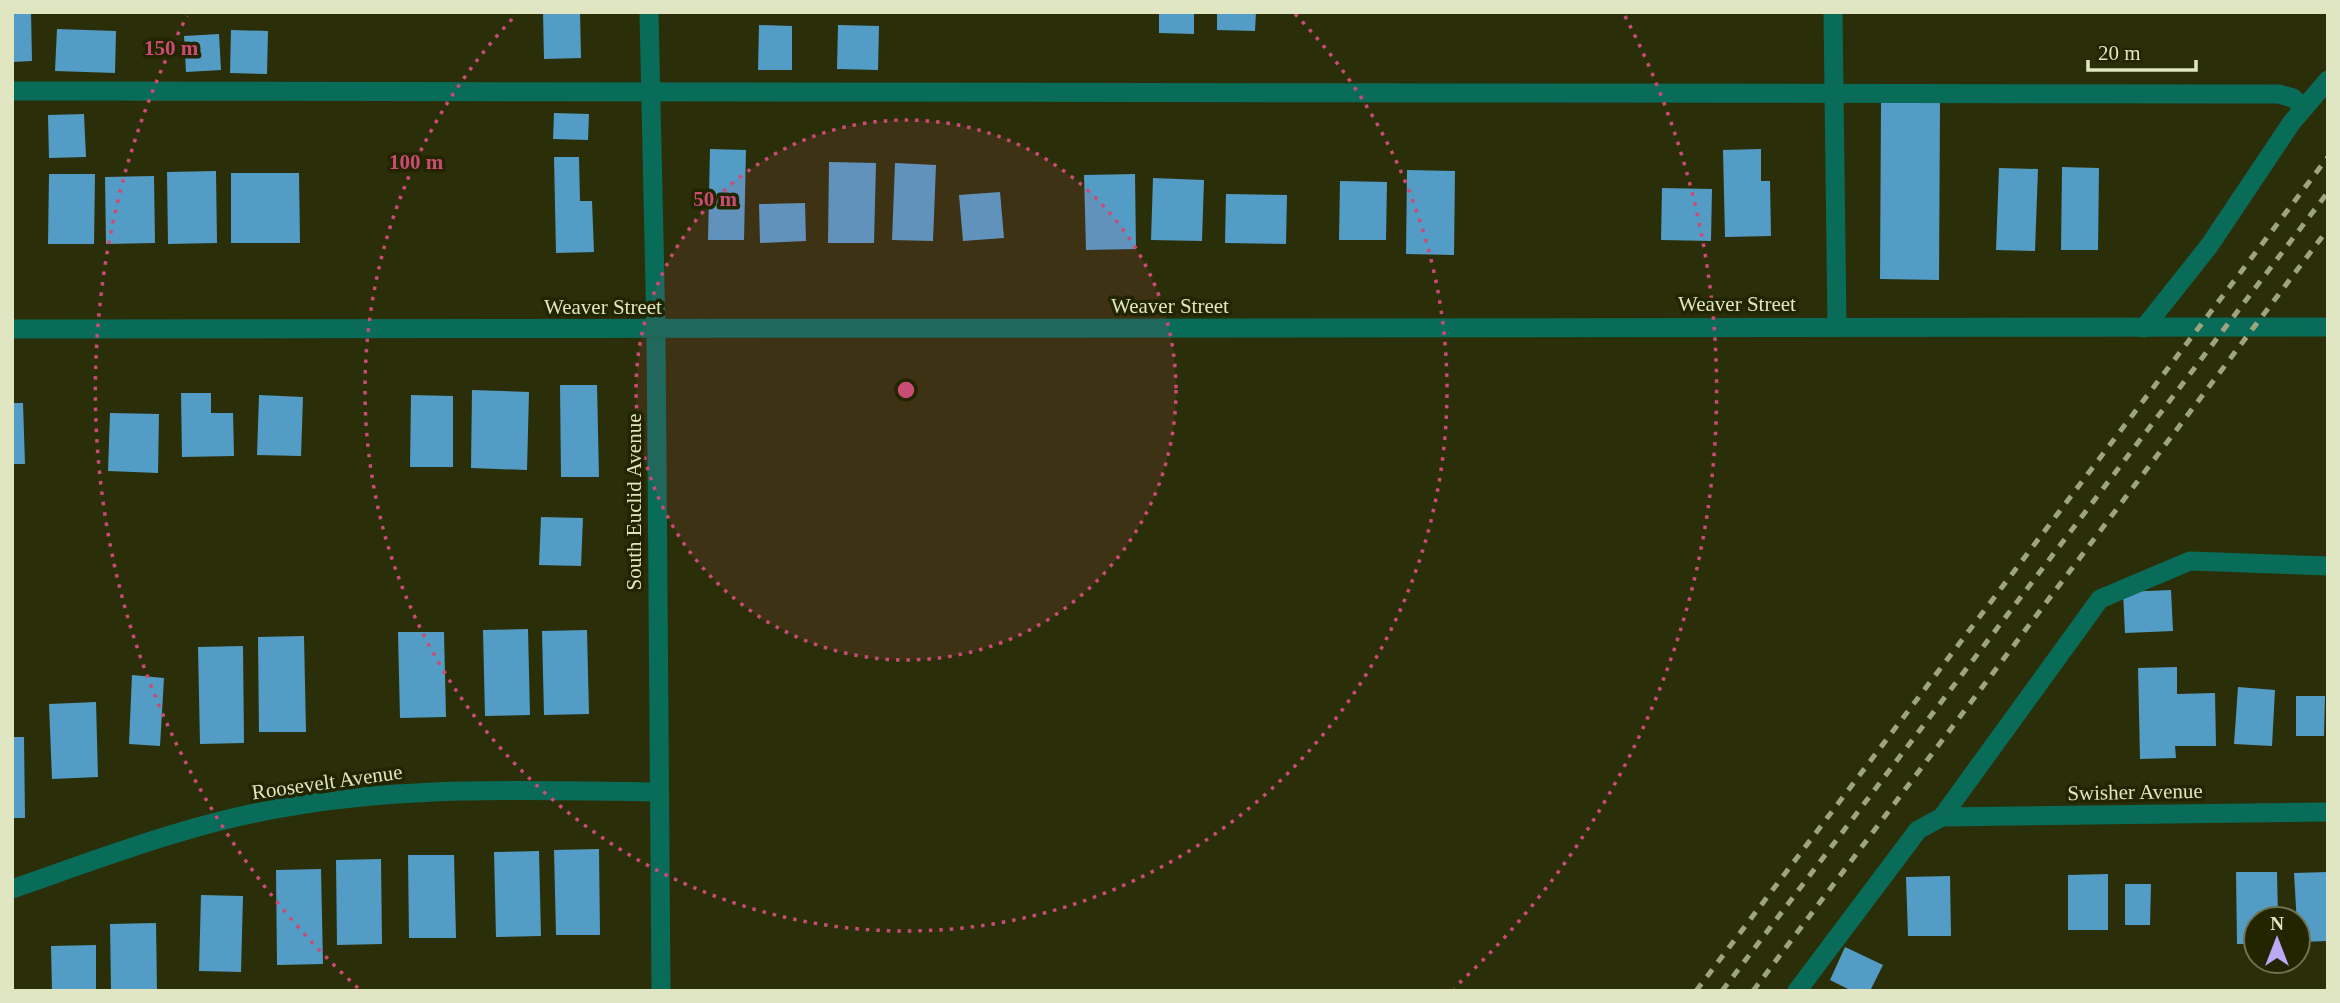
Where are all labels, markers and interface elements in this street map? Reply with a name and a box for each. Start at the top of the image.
scale bar [2088,28,2196,72]
text: 150 m [144,36,199,60]
text: 20 m [2098,41,2141,65]
text: 100 m [389,150,444,174]
text: 50 m [693,187,737,211]
street label: Weaver Street [1678,292,1796,316]
street label: Weaver Street [1111,294,1229,318]
street label: Weaver Street [544,295,662,319]
centre of rings [894,378,918,402]
street label: South Euclid Avenue [622,414,646,590]
street label: Roosevelt Avenue [250,760,404,804]
street label: Swisher Avenue [2067,779,2203,805]
north arrow [2242,905,2312,975]
text: N [2270,913,2284,934]

